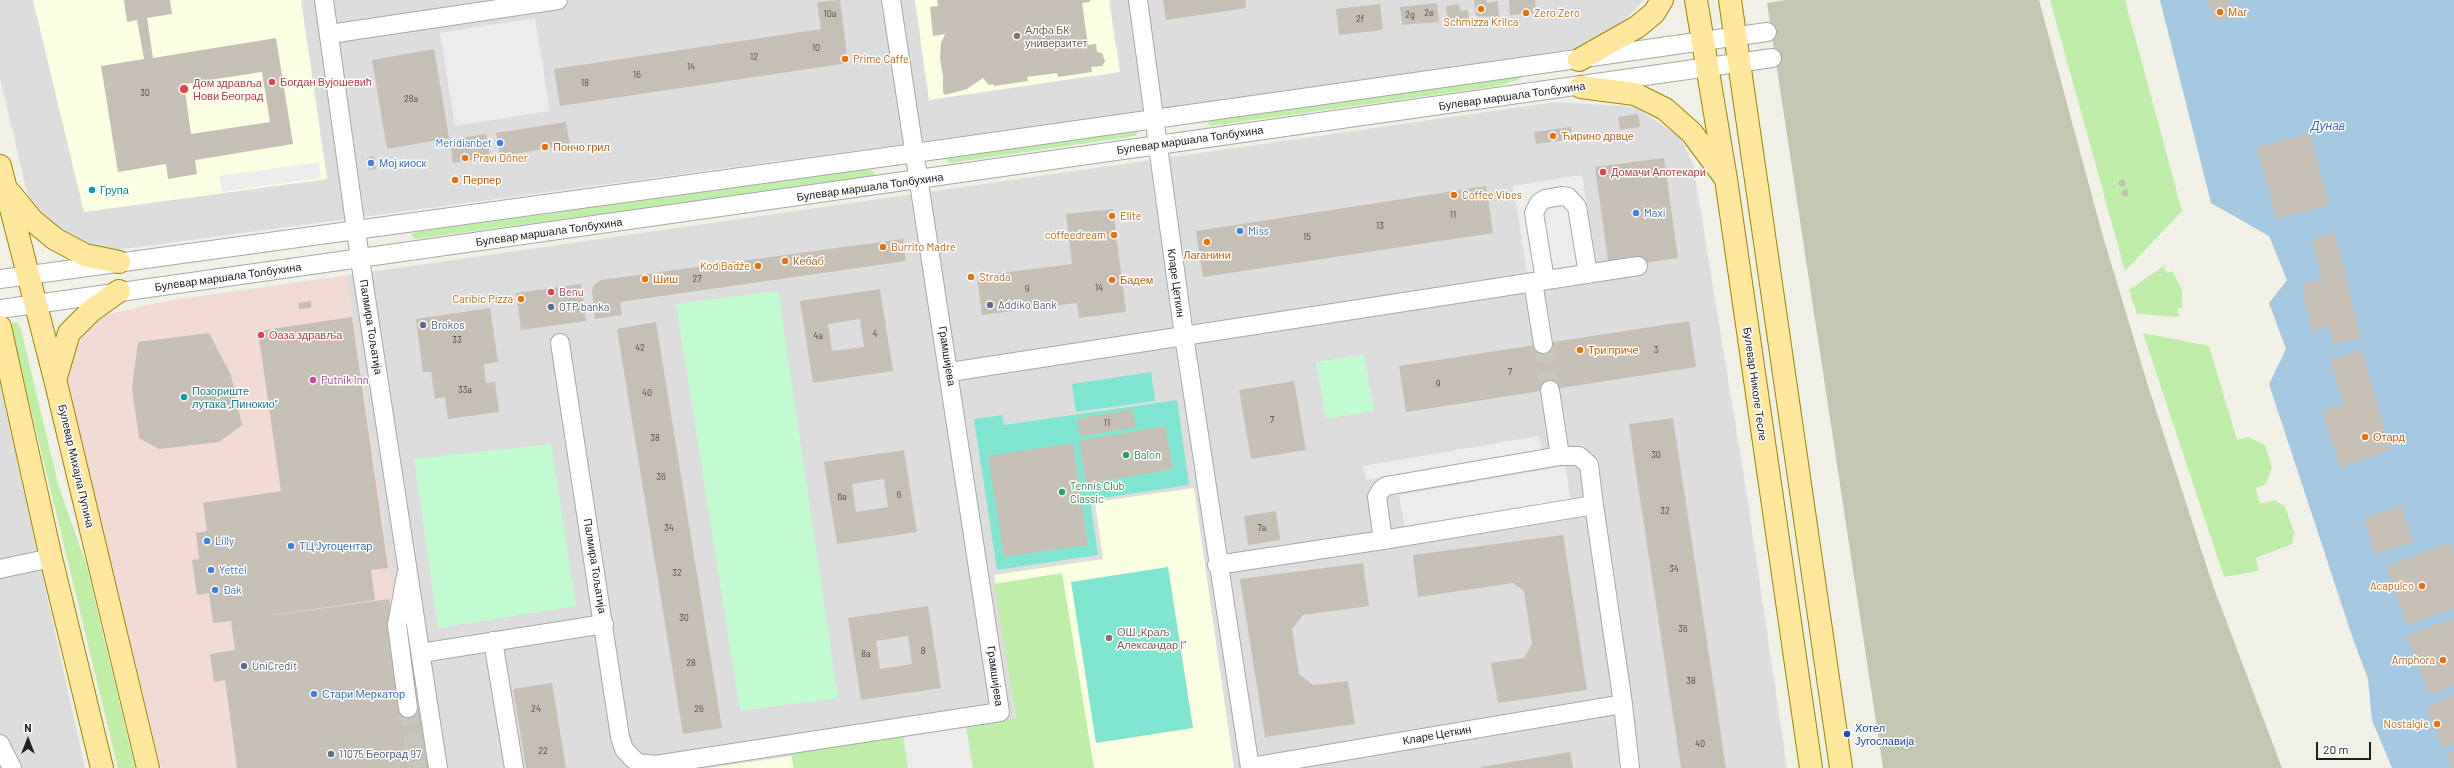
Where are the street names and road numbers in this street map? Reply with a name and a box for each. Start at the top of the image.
street label: Булевар маршала Толбухина [1438,79,1586,113]
street label: Булевар маршала Толбухина [1116,123,1264,157]
street label: Булевар маршала Толбухина [796,170,944,204]
street label: Булевар маршала Толбухина [475,215,623,249]
street label: Кларе Цеткин [1165,248,1187,318]
street label: Булевар маршала Толбухина [154,260,302,294]
street label: Палмира Тољатија [357,278,385,376]
street label: Грамшијева [936,325,958,387]
street label: Булевар Николе Тесле [1740,326,1770,442]
street label: Булевар Михајла Пупина [55,403,97,529]
street label: Палмира Тољатија [581,517,609,615]
street label: Грамшијева [984,645,1006,707]
street label: Кларе Цеткин [1402,722,1472,748]

